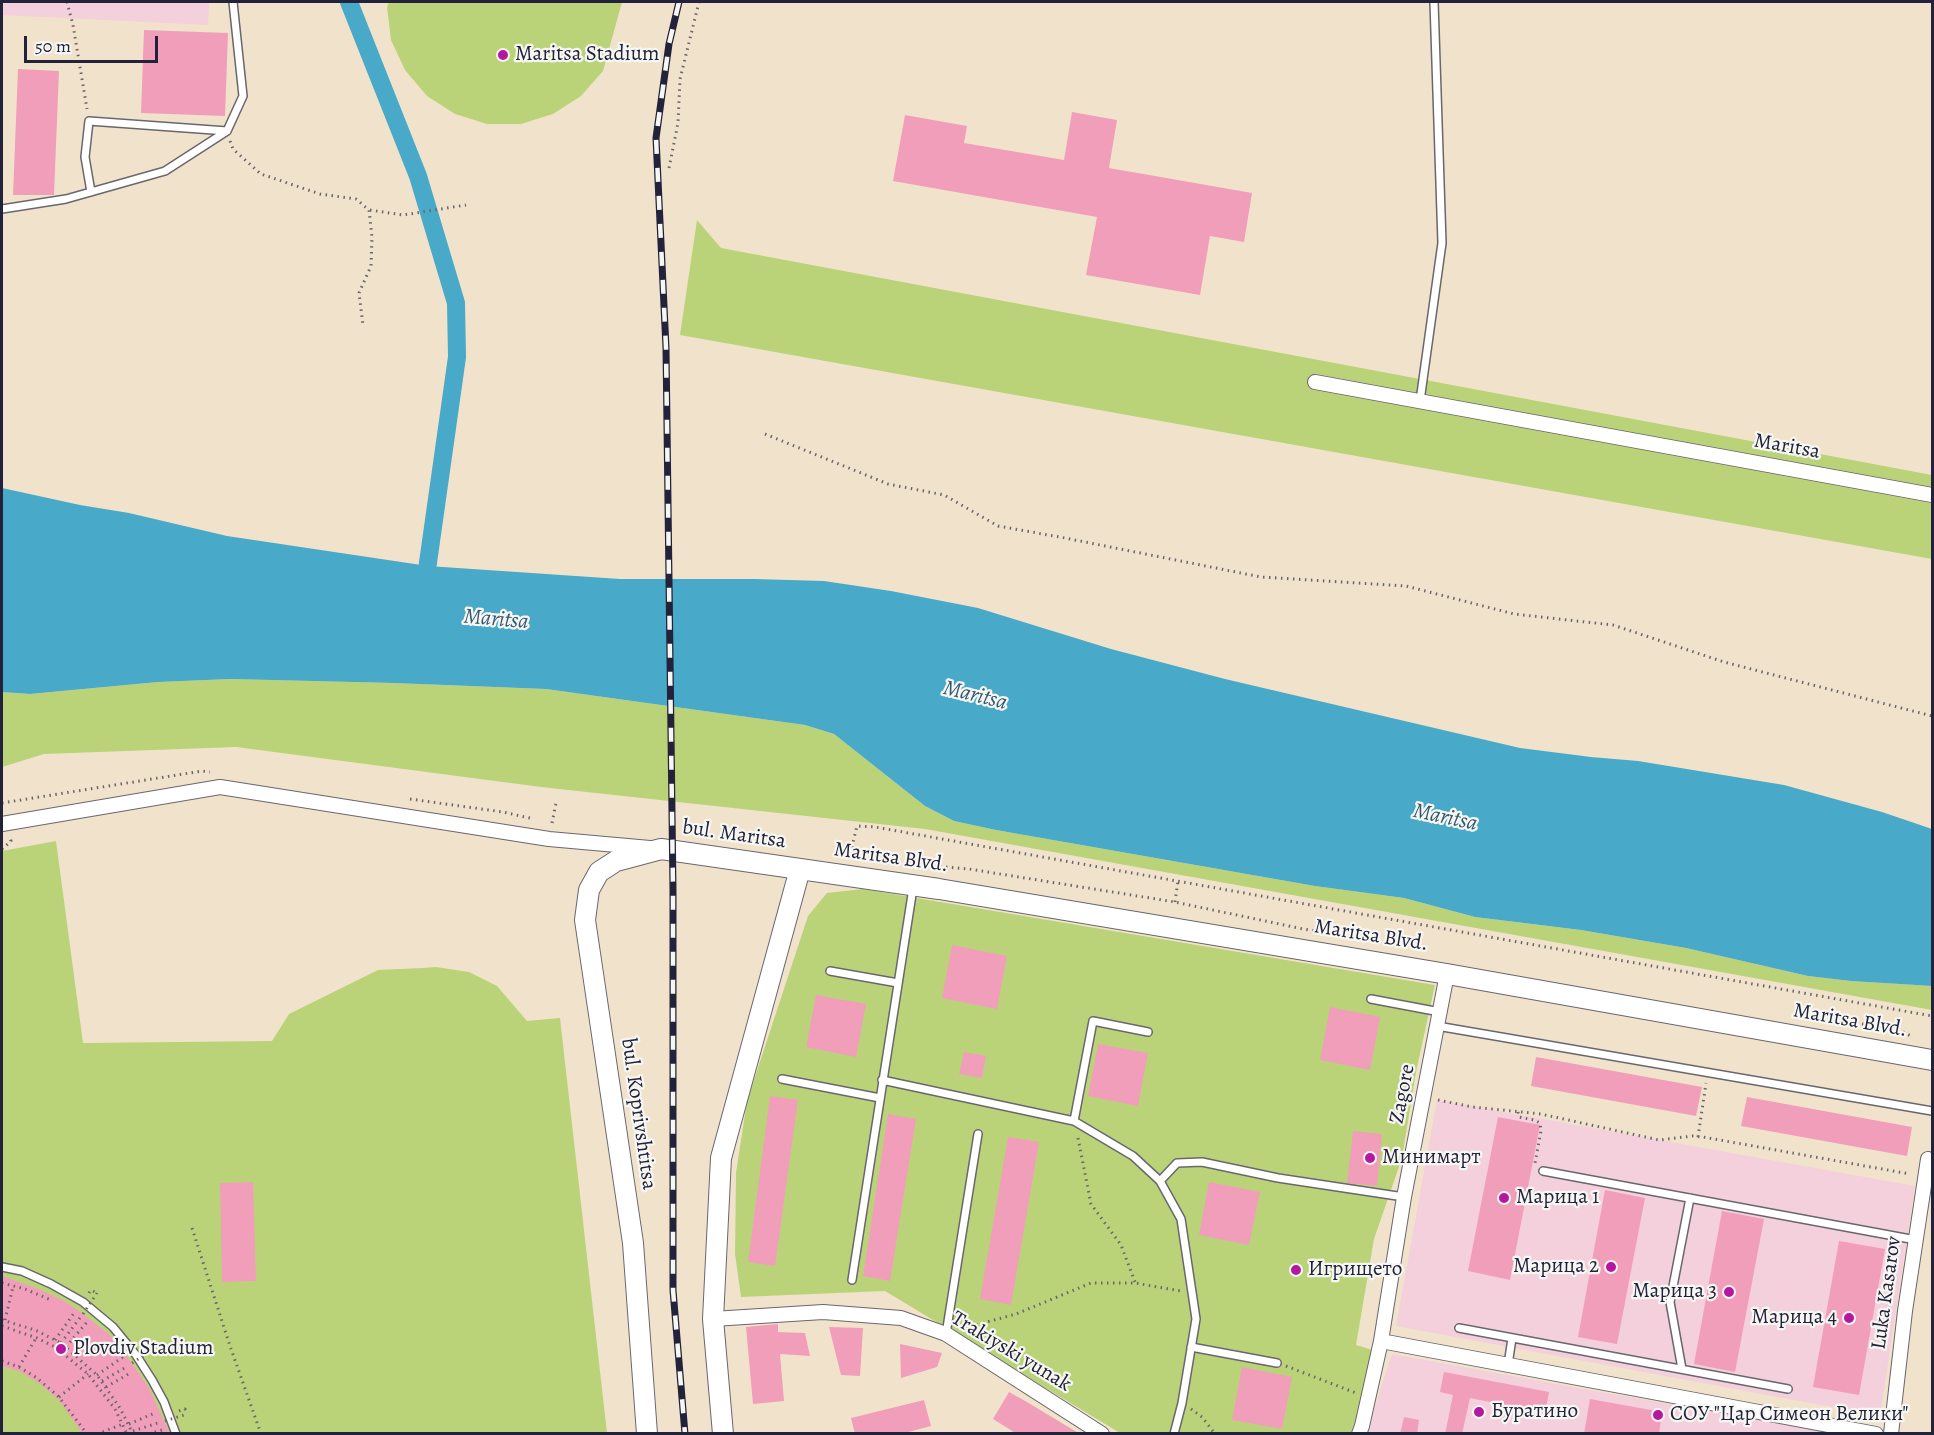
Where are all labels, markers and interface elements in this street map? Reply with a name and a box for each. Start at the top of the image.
scale bar [27,24,160,62]
text: 50 m [35,34,71,58]
place label: Maritsa Stadium [515,42,660,68]
marker: Maritsa Stadium [496,48,510,62]
street label: Maritsa [1752,429,1822,465]
water label: Maritsa [463,604,529,636]
water label: Maritsa [940,675,1010,717]
water label: Maritsa [1411,798,1479,838]
street label: bul. Maritsa [681,815,787,855]
street label: Maritsa Blvd. [832,838,950,878]
street label: Maritsa Blvd. [1312,915,1430,957]
street label: Maritsa Blvd. [1791,999,1909,1043]
street label: bul. Koprivshtitsa [615,1037,661,1191]
street label: Zagore [1385,1062,1421,1126]
place label: Минимарт [1382,1145,1481,1171]
marker: Минимарт [1363,1151,1377,1165]
place label: Марица 1 [1516,1185,1599,1211]
marker: Марица 1 [1497,1191,1511,1205]
street label: Luka Kasarov [1867,1235,1907,1351]
place label: Марица 2 [1513,1254,1599,1280]
place label: Игрището [1308,1257,1402,1283]
marker: Марица 2 [1604,1260,1618,1274]
marker: Игрището [1289,1263,1303,1277]
place label: Марица 3 [1632,1279,1717,1305]
marker: Марица 3 [1722,1285,1736,1299]
place label: Марица 4 [1751,1305,1837,1331]
street label: Trakiyski yunak [946,1306,1076,1398]
marker: Марица 4 [1842,1311,1856,1325]
place label: Plovdiv Stadium [73,1336,213,1362]
marker: Plovdiv Stadium [54,1342,68,1356]
place label: Буратино [1491,1399,1578,1425]
place label: СОУ "Цар Симеон Велики" [1670,1402,1909,1428]
marker: Буратино [1472,1405,1486,1419]
marker: СОУ "Цар Симеон Велики" [1651,1408,1665,1422]

